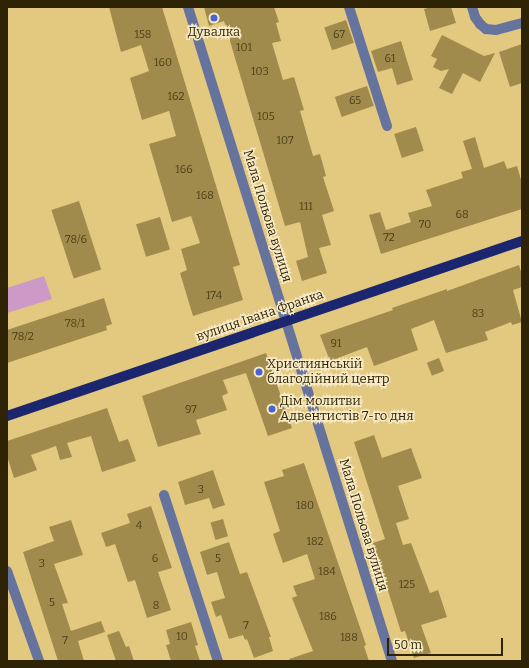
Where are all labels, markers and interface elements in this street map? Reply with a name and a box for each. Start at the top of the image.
marker: Дувалка [209,13,219,23]
place label: Дувалка [188,24,240,40]
house number: 158 [135,28,151,42]
house number: 67 [333,28,345,42]
house number: 101 [236,41,252,55]
house number: 61 [385,52,395,66]
house number: 160 [154,56,172,70]
house number: 103 [251,65,269,79]
house number: 162 [168,90,184,104]
house number: 65 [349,94,361,108]
house number: 105 [257,110,275,124]
house number: 107 [276,134,294,148]
street label: Мала Польова вулиця [239,148,295,284]
house number: 166 [175,163,193,177]
house number: 168 [196,189,214,203]
house number: 111 [299,200,313,214]
house number: 68 [455,208,469,222]
house number: 70 [419,218,431,232]
house number: 72 [383,231,395,245]
house number: 78/6 [65,233,87,247]
street label: вулиця Івана Франка [194,287,326,345]
house number: 174 [206,289,222,303]
house number: 83 [472,307,484,321]
house number: 78/1 [65,317,85,331]
house number: 78/2 [12,330,34,344]
house number: 91 [331,337,341,351]
place label: Християнській благодійний центр [267,357,389,388]
marker: Християнській благодійний центр [254,367,264,377]
place label: Дім молитви Адвентистів 7-го дня [280,394,414,425]
house number: 97 [185,403,197,417]
marker: Дім молитви Адвентистів 7-го дня [267,404,277,414]
street label: Мала Польова вулиця [335,457,391,593]
house number: 3 [198,483,204,497]
house number: 180 [296,499,314,513]
house number: 4 [136,519,142,533]
house number: 182 [306,535,324,549]
house number: 6 [152,552,158,566]
house number: 5 [215,552,221,566]
house number: 3 [39,557,45,571]
house number: 184 [318,565,336,579]
house number: 125 [399,578,415,592]
house number: 5 [49,596,55,610]
house number: 8 [153,599,159,613]
house number: 186 [319,610,337,624]
house number: 7 [243,619,249,633]
house number: 10 [176,630,188,644]
scale bar [389,630,505,656]
house number: 188 [340,631,358,645]
house number: 7 [62,634,68,648]
text: 50 m [394,638,422,652]

